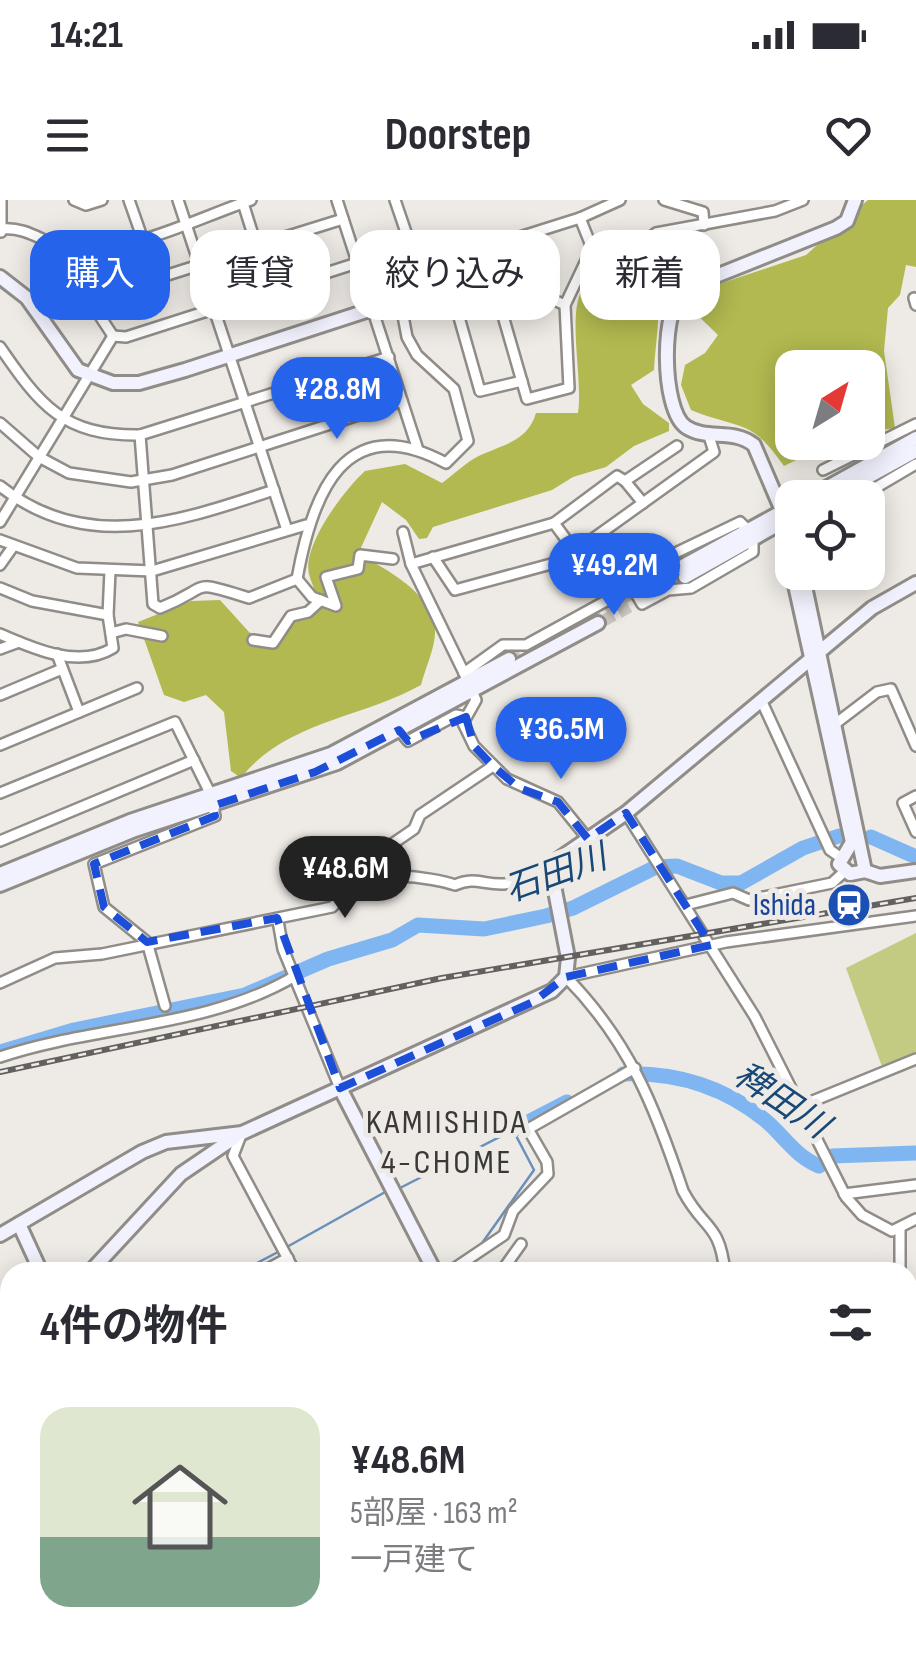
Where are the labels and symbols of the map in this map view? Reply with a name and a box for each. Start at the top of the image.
north arrow [775,350,885,460]
pin: ¥28.8M [256,357,418,442]
pin: ¥49.2M [533,533,695,618]
pin: ¥36.5M [480,697,642,782]
water label: 石田川 [499,834,616,912]
pin: ¥48.6M [264,836,426,921]
station icon: Ishida [826,882,872,928]
place label: Ishida [753,886,816,925]
water label: 稗田川 [725,1054,840,1150]
district label: KAMIISHIDA 4-CHOME [366,1101,528,1184]

